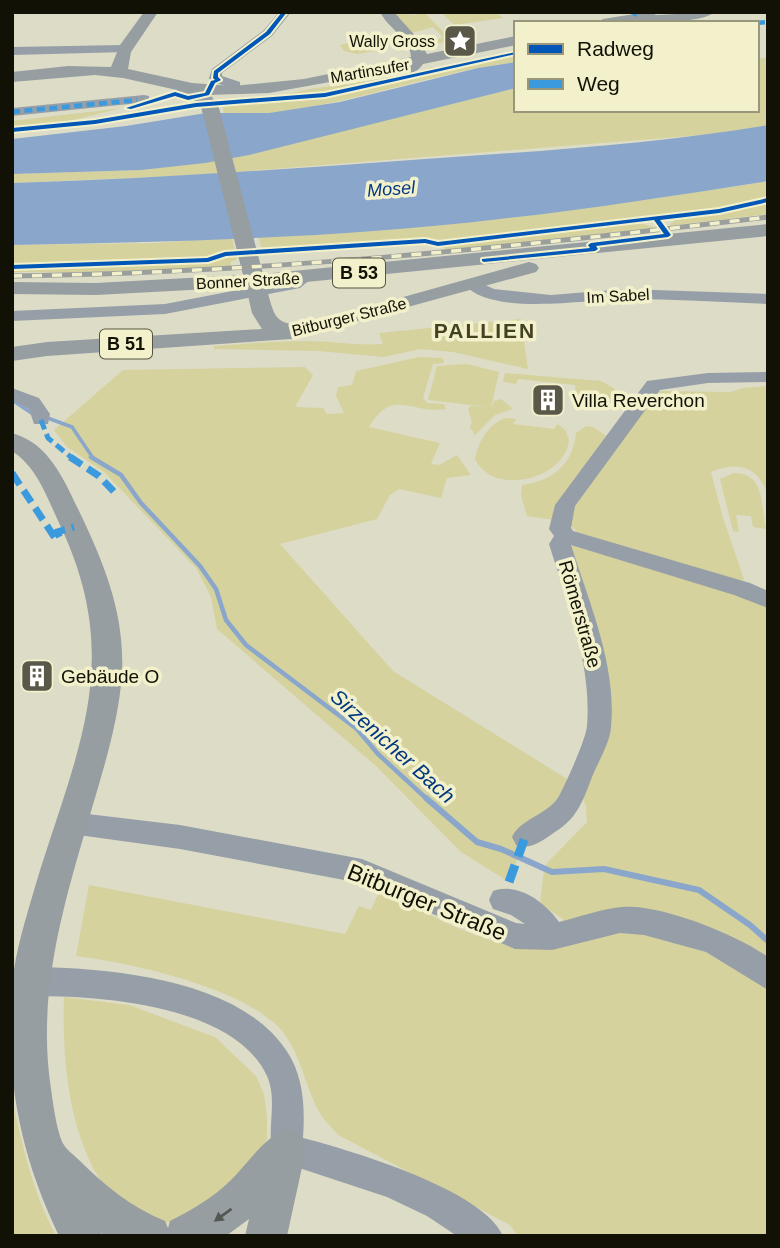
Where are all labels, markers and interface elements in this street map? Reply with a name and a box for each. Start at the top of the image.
legend [514,21,759,112]
place icon: Wally Gross [441,22,479,60]
place label: Wally Gross [349,33,435,50]
text: Radweg [577,37,654,60]
street label: Martinsufer [329,56,412,86]
text: Weg [577,72,620,95]
water label: Mosel [366,177,417,201]
road number: B 53 [333,258,385,288]
street label: Bonner Straße [196,270,300,292]
street label: Im Sabel [586,286,650,306]
street label: Bitburger Straße [290,295,408,339]
district label: PALLIEN [434,319,536,342]
road number: B 51 [100,330,152,358]
building icon: Villa Reverchon [529,381,567,419]
place label: Villa Reverchon [572,390,705,411]
street label: Römerstraße [555,558,605,670]
building icon: Gebäude O [18,657,56,695]
place label: Gebäude O [61,666,159,687]
water label: Sirzenicher Bach [326,684,460,808]
street label: Bitburger Straße [344,858,510,946]
one-way arrow [213,1208,232,1222]

